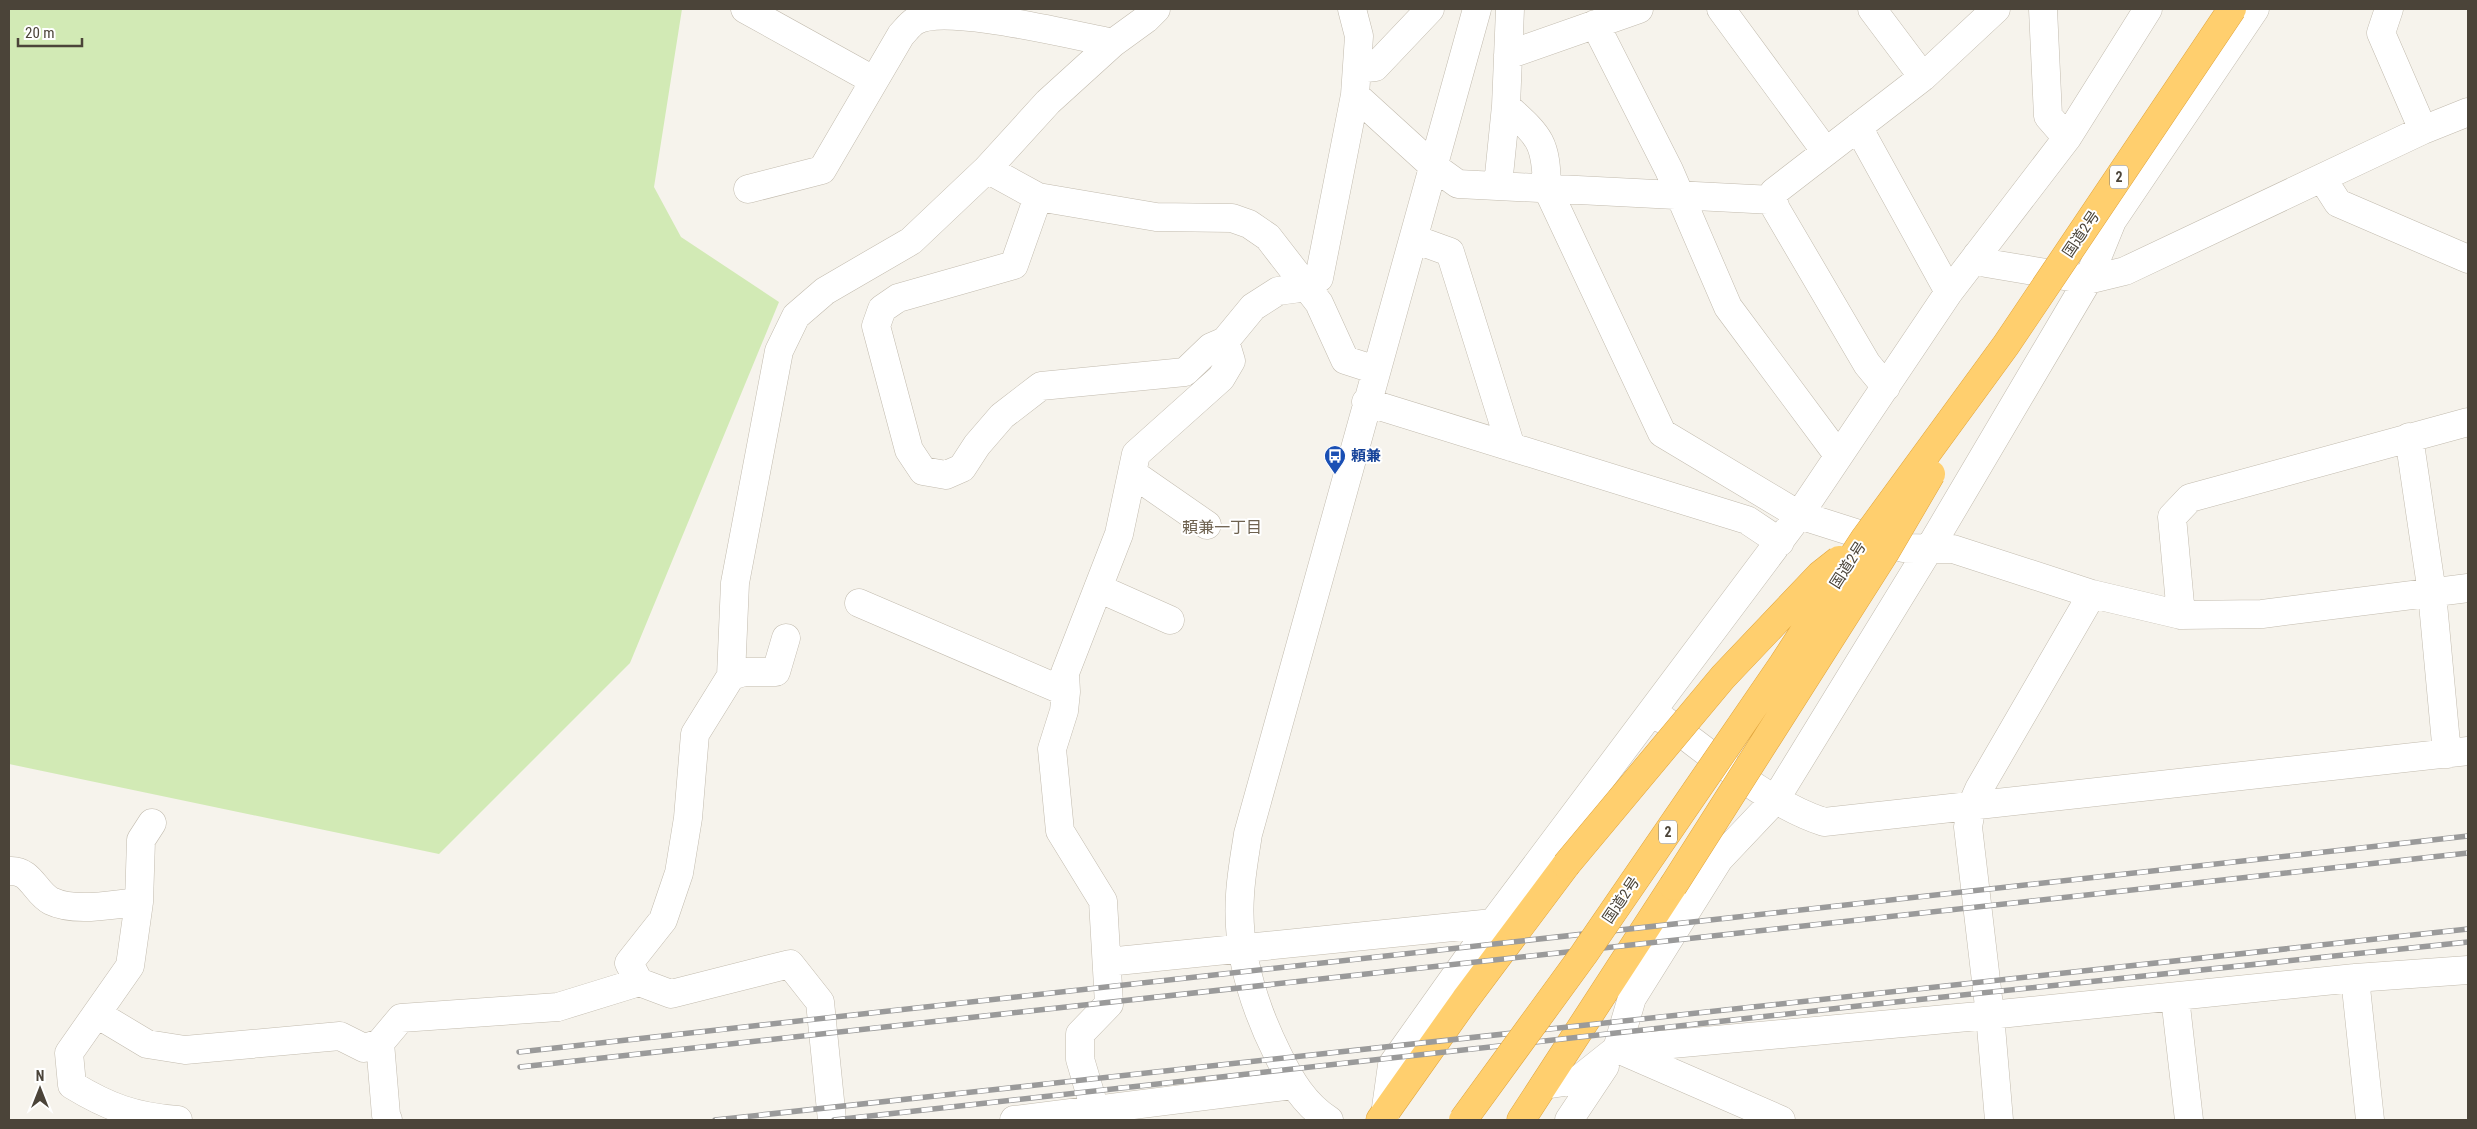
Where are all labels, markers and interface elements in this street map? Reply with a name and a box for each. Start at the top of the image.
scale bar [18,15,81,47]
text: 20 m [25,24,55,42]
road number: 2 [2110,166,2128,188]
street label: 国道2号 [2059,207,2103,261]
bus stop icon: 頼兼 [1323,444,1347,475]
place label: 頼兼 [1351,447,1381,465]
district label: 頼兼一丁目 [1182,518,1262,537]
street label: 国道2号 [1826,538,1870,592]
road number: 2 [1659,820,1677,844]
street label: 国道2号 [1599,873,1643,927]
north arrow [15,1064,65,1114]
text: N [36,1068,44,1084]

